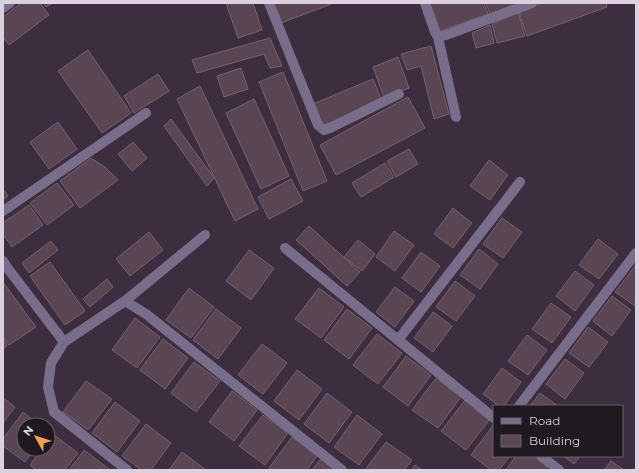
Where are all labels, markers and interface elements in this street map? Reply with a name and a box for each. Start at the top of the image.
legend [493,405,623,457]
text: Road [529,413,560,428]
north arrow [16,417,56,457]
text: N [20,423,36,439]
text: Building [529,433,580,448]

